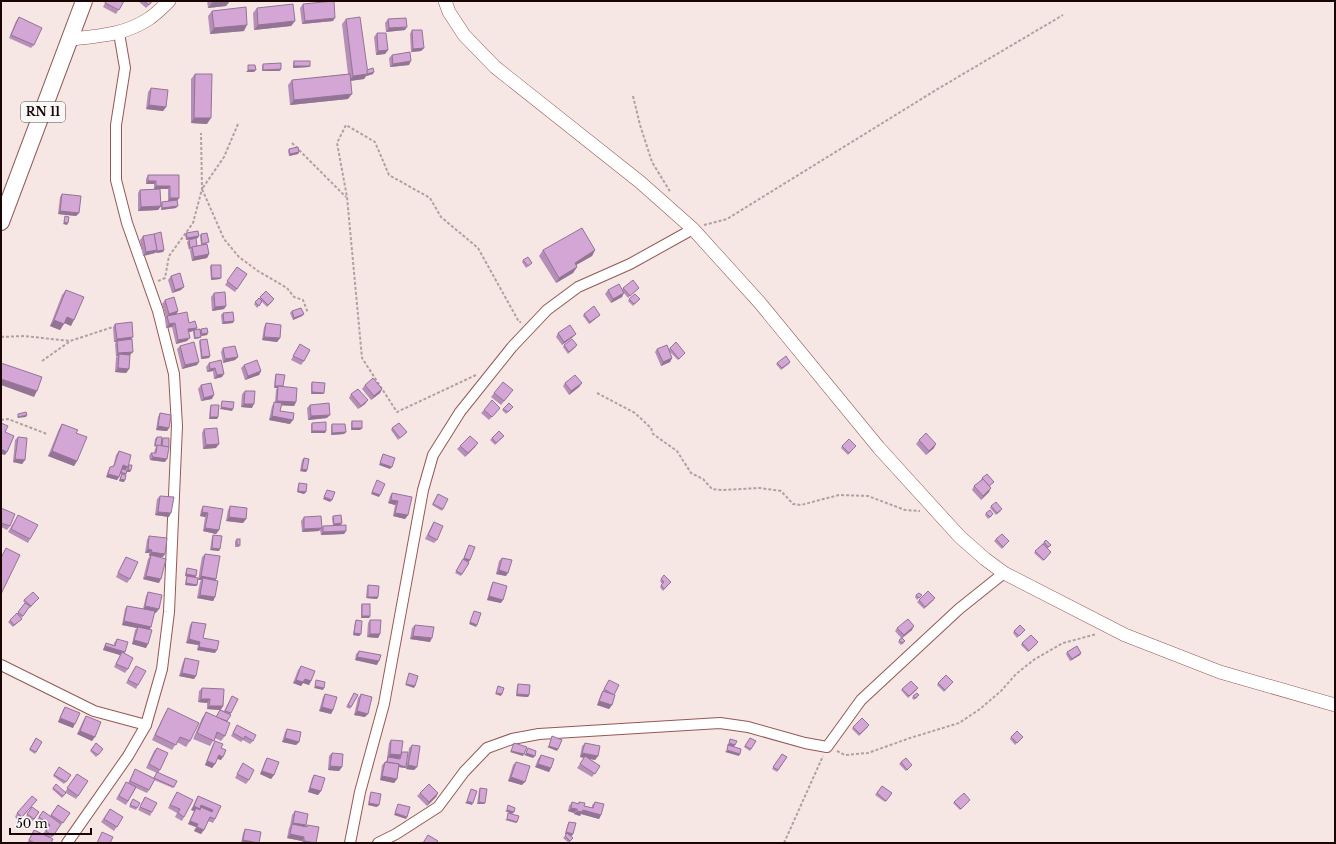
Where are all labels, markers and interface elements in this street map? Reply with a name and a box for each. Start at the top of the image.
road number: RN 11 [21,102,65,122]
scale bar [10,810,91,836]
text: 50 m [16,816,48,831]

